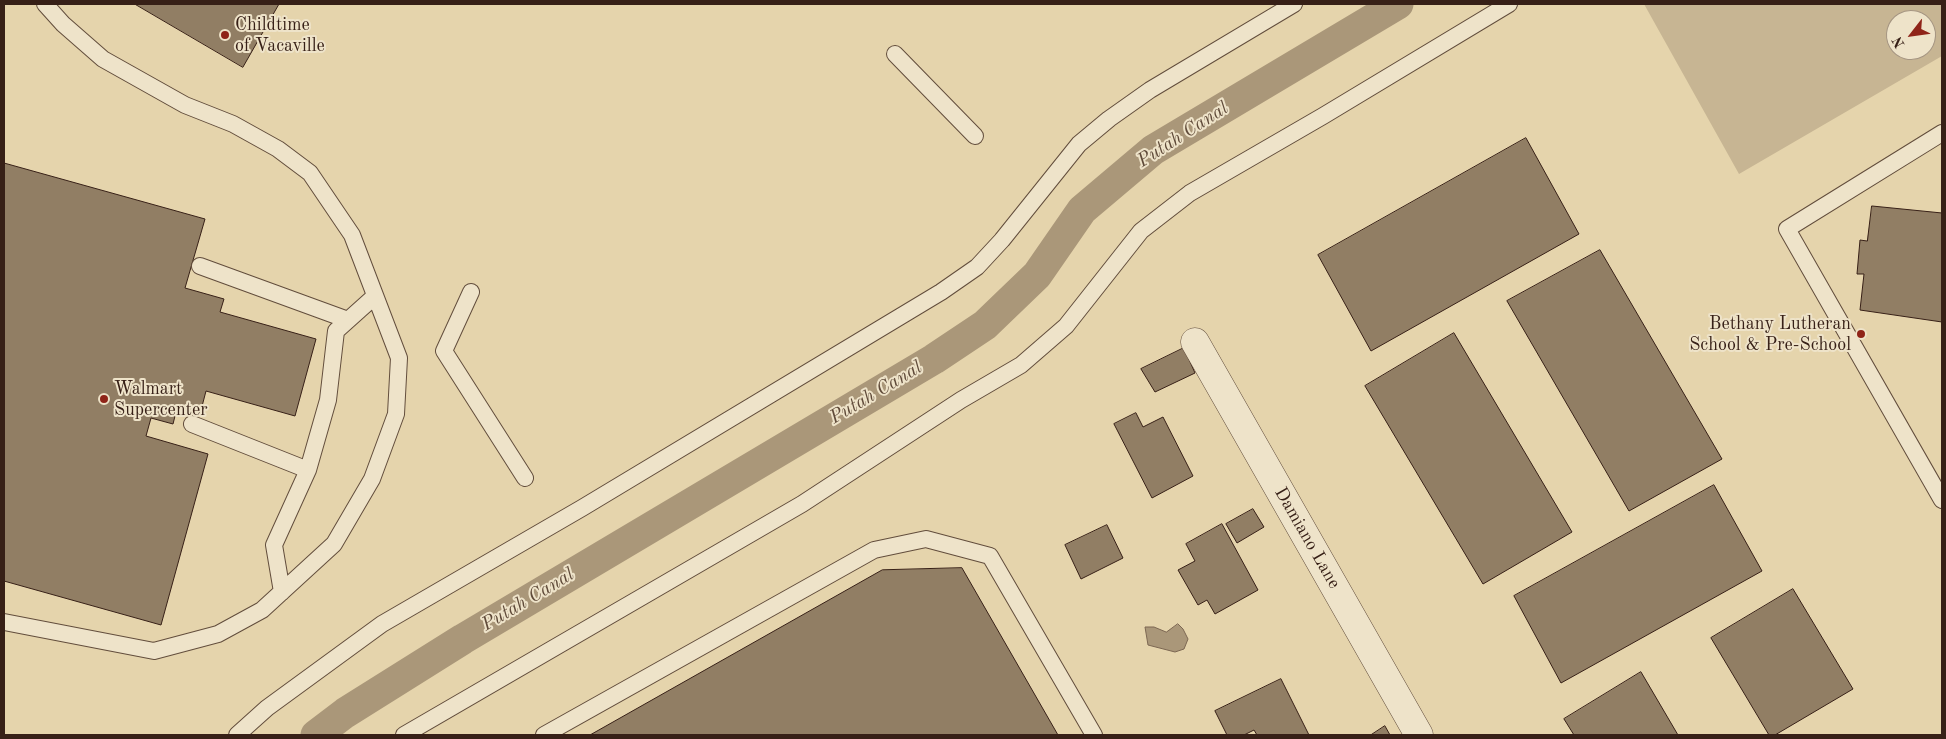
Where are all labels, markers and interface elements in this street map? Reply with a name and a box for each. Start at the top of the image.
north arrow [1886,10,1936,60]
place label: Childtime of Vacaville [235,14,325,56]
marker: Childtime of Vacaville [219,29,231,41]
text: N [1890,34,1908,50]
water label: Putah Canal [1133,97,1233,173]
place label: Bethany Lutheran School & Pre-School [1689,313,1851,356]
marker: Bethany Lutheran School & Pre-School [1855,328,1867,340]
water label: Putah Canal [826,356,926,430]
place label: Walmart Supercenter [114,378,208,420]
marker: Walmart Supercenter [98,393,110,405]
street label: Damiano Lane [1269,483,1345,593]
water label: Putah Canal [478,563,578,637]

